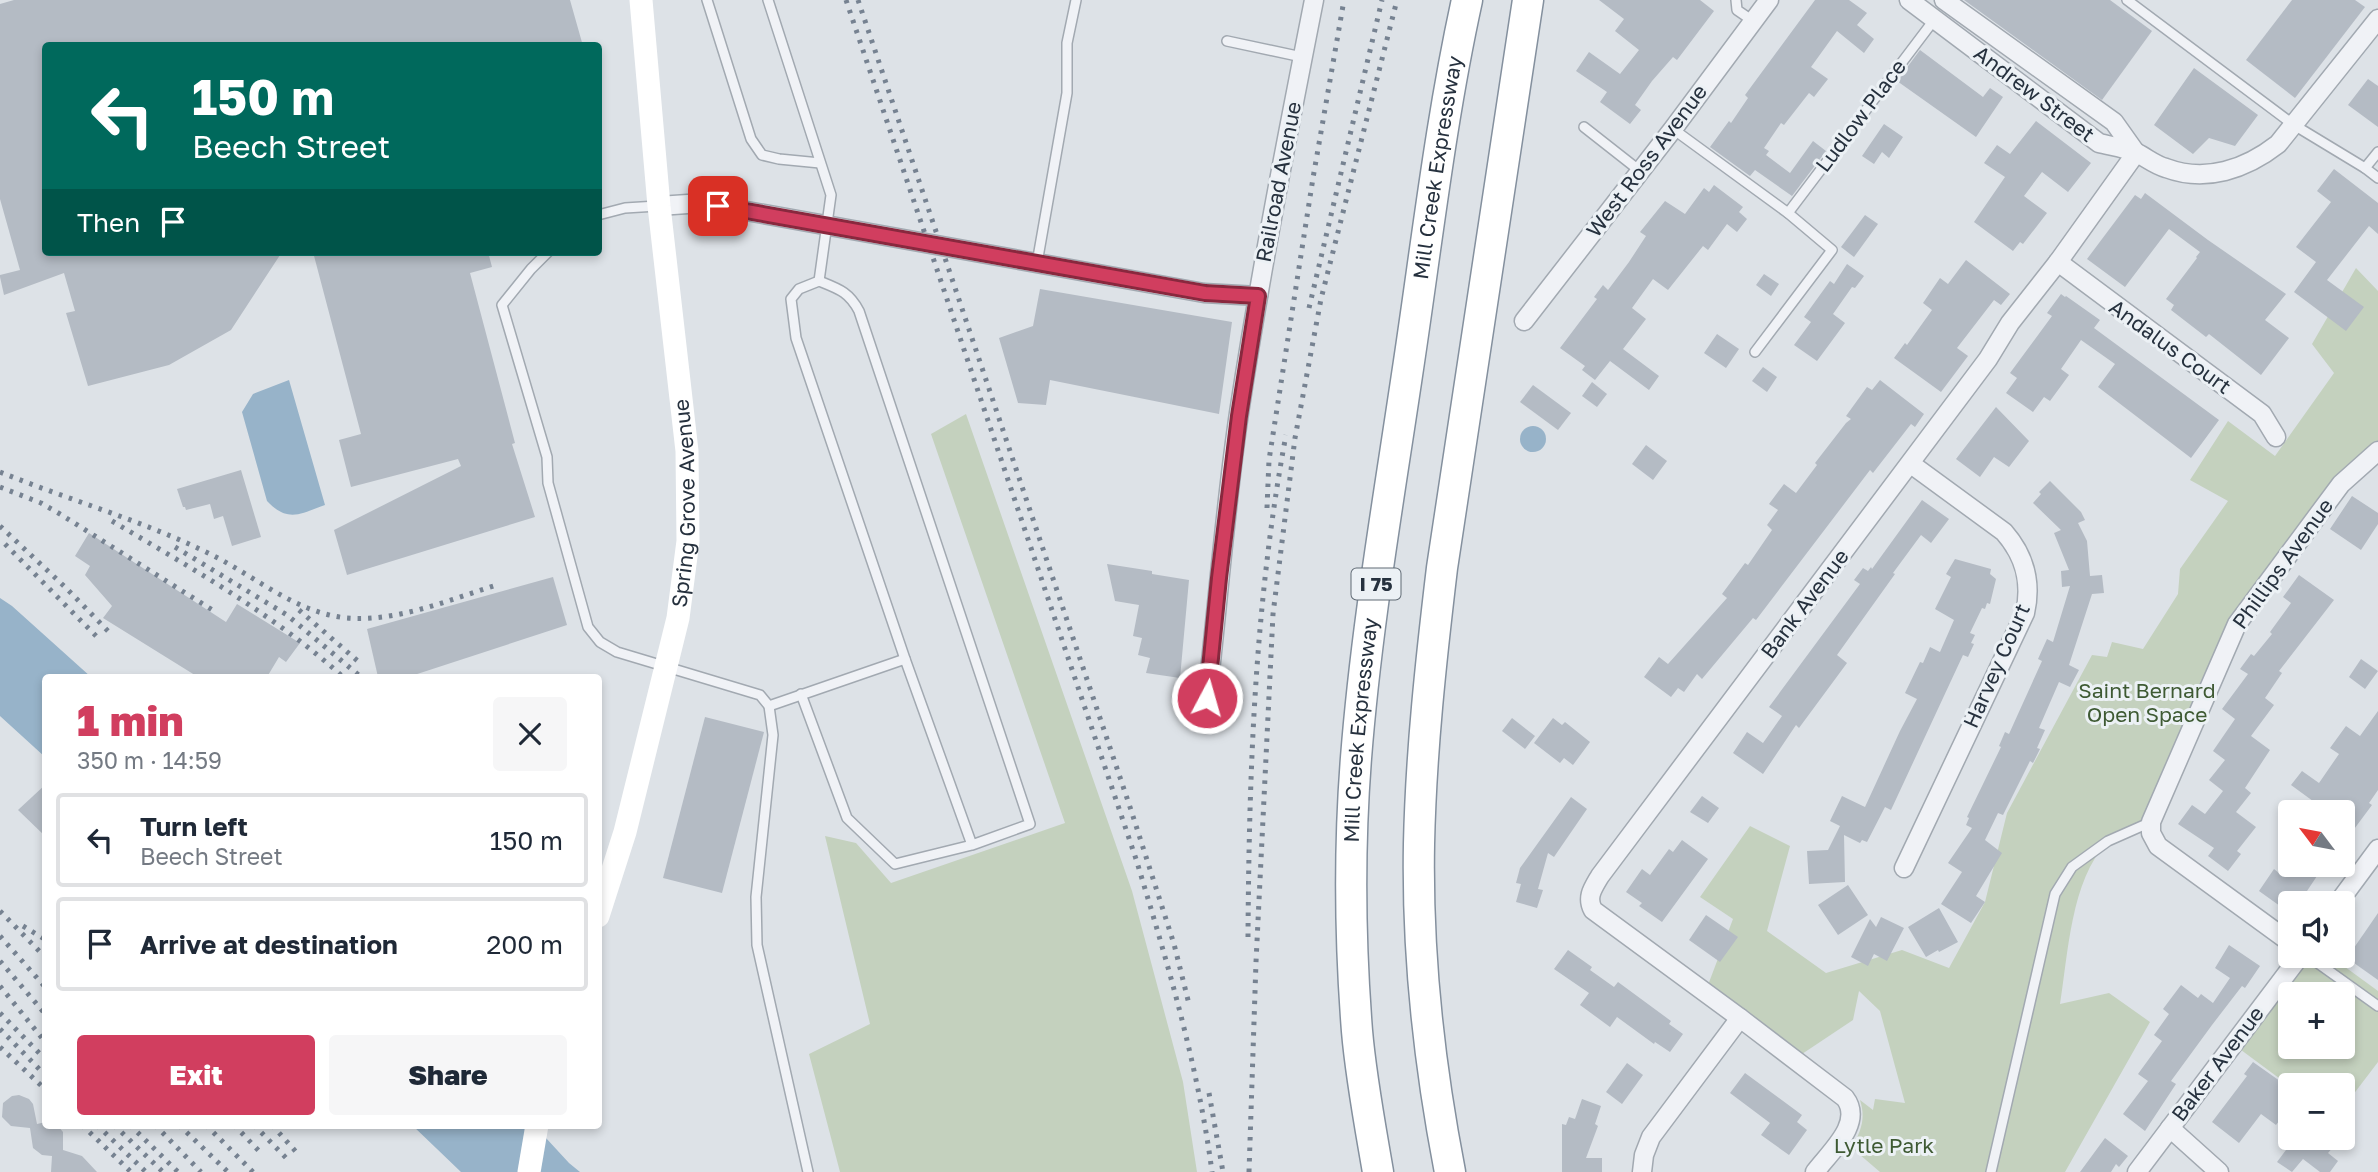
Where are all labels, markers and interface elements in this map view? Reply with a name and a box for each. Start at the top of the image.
street label: Andrew Street [1969,39,2100,147]
street label: Mill Creek Expressway [1407,53,1467,281]
street label: Ludlow Place [1809,54,1911,177]
text: 150 m [192,67,334,126]
icon: left [77,70,168,161]
street label: West Ross Avenue [1580,79,1712,242]
street label: Railroad Avenue [1250,99,1306,264]
text: Beech Street [192,127,390,165]
pin [688,176,748,236]
icon: arrive [699,187,737,225]
icon: arrive [154,203,192,241]
text: Then [77,207,140,238]
street label: Andalus Court [2105,293,2237,399]
street label: Spring Grove Avenue [665,398,700,609]
street label: Phillips Avenue [2226,493,2338,634]
street label: Bank Avenue [1755,544,1854,663]
road number: I 75 [1352,568,1400,600]
street label: Harvey Court [1957,599,2035,732]
street label: Mill Creek Expressway [1338,616,1383,843]
position arrow [1170,661,1244,735]
park label: Saint Bernard Open Space [2078,677,2216,727]
text: 1 min [77,695,184,745]
button: close [493,697,567,771]
text: 350 m · 14:59 [77,746,222,774]
north arrow [2278,800,2356,877]
map controls [2278,800,2355,1150]
text: Turn left [140,811,248,842]
icon: left [81,821,119,859]
text: 150 m [490,825,563,856]
text: Beech Street [140,842,283,870]
button: sound [2278,891,2355,968]
icon: arrive [81,925,119,963]
text: Arrive at destination [140,929,398,960]
text: 200 m [486,929,563,960]
button: + [2278,982,2355,1059]
street label: Baker Avenue [2166,1001,2269,1126]
button: Exit [77,1035,315,1115]
button: Share [329,1035,567,1115]
button: − [2278,1073,2355,1150]
park label: Lytle Park [1834,1132,1934,1158]

